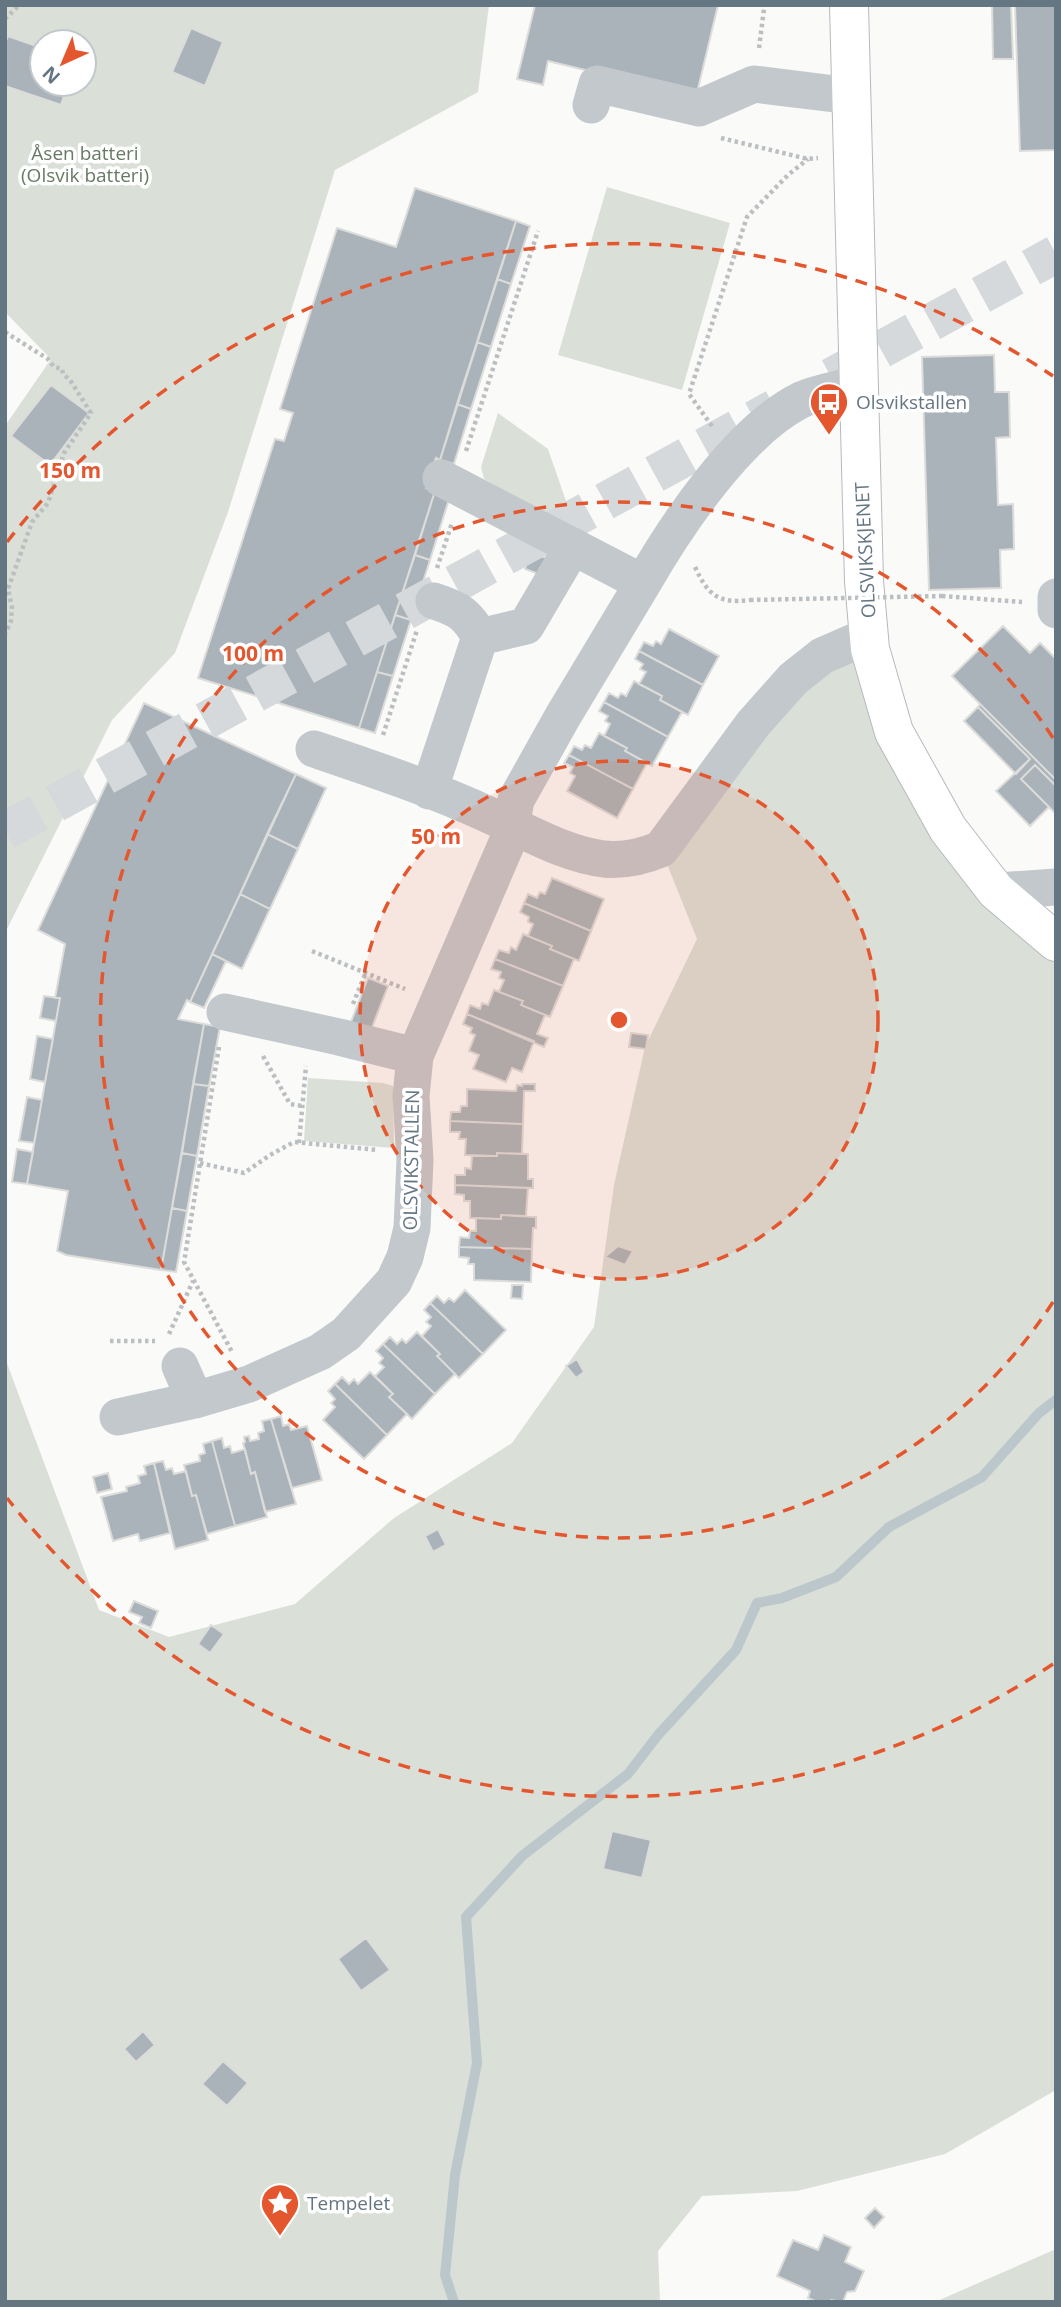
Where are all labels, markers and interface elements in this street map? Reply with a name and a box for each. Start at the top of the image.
north arrow [28,28,98,98]
text: N [37,61,66,90]
park label: Åsen batteri (Olsvik batteri) [21,140,149,188]
bus stop icon: Olsvikstallen [808,381,850,436]
place label: Olsvikstallen [856,389,967,415]
text: 150 m [39,456,101,484]
street label: OLSVIKSKJENET [848,481,882,619]
text: 100 m [222,639,284,667]
text: 50 m [411,822,461,850]
centre of rings [607,1008,631,1032]
street label: OLSVIKSTALLEN [397,1089,425,1231]
place icon: Tempelet [259,2182,301,2237]
place label: Tempelet [307,2190,390,2216]

